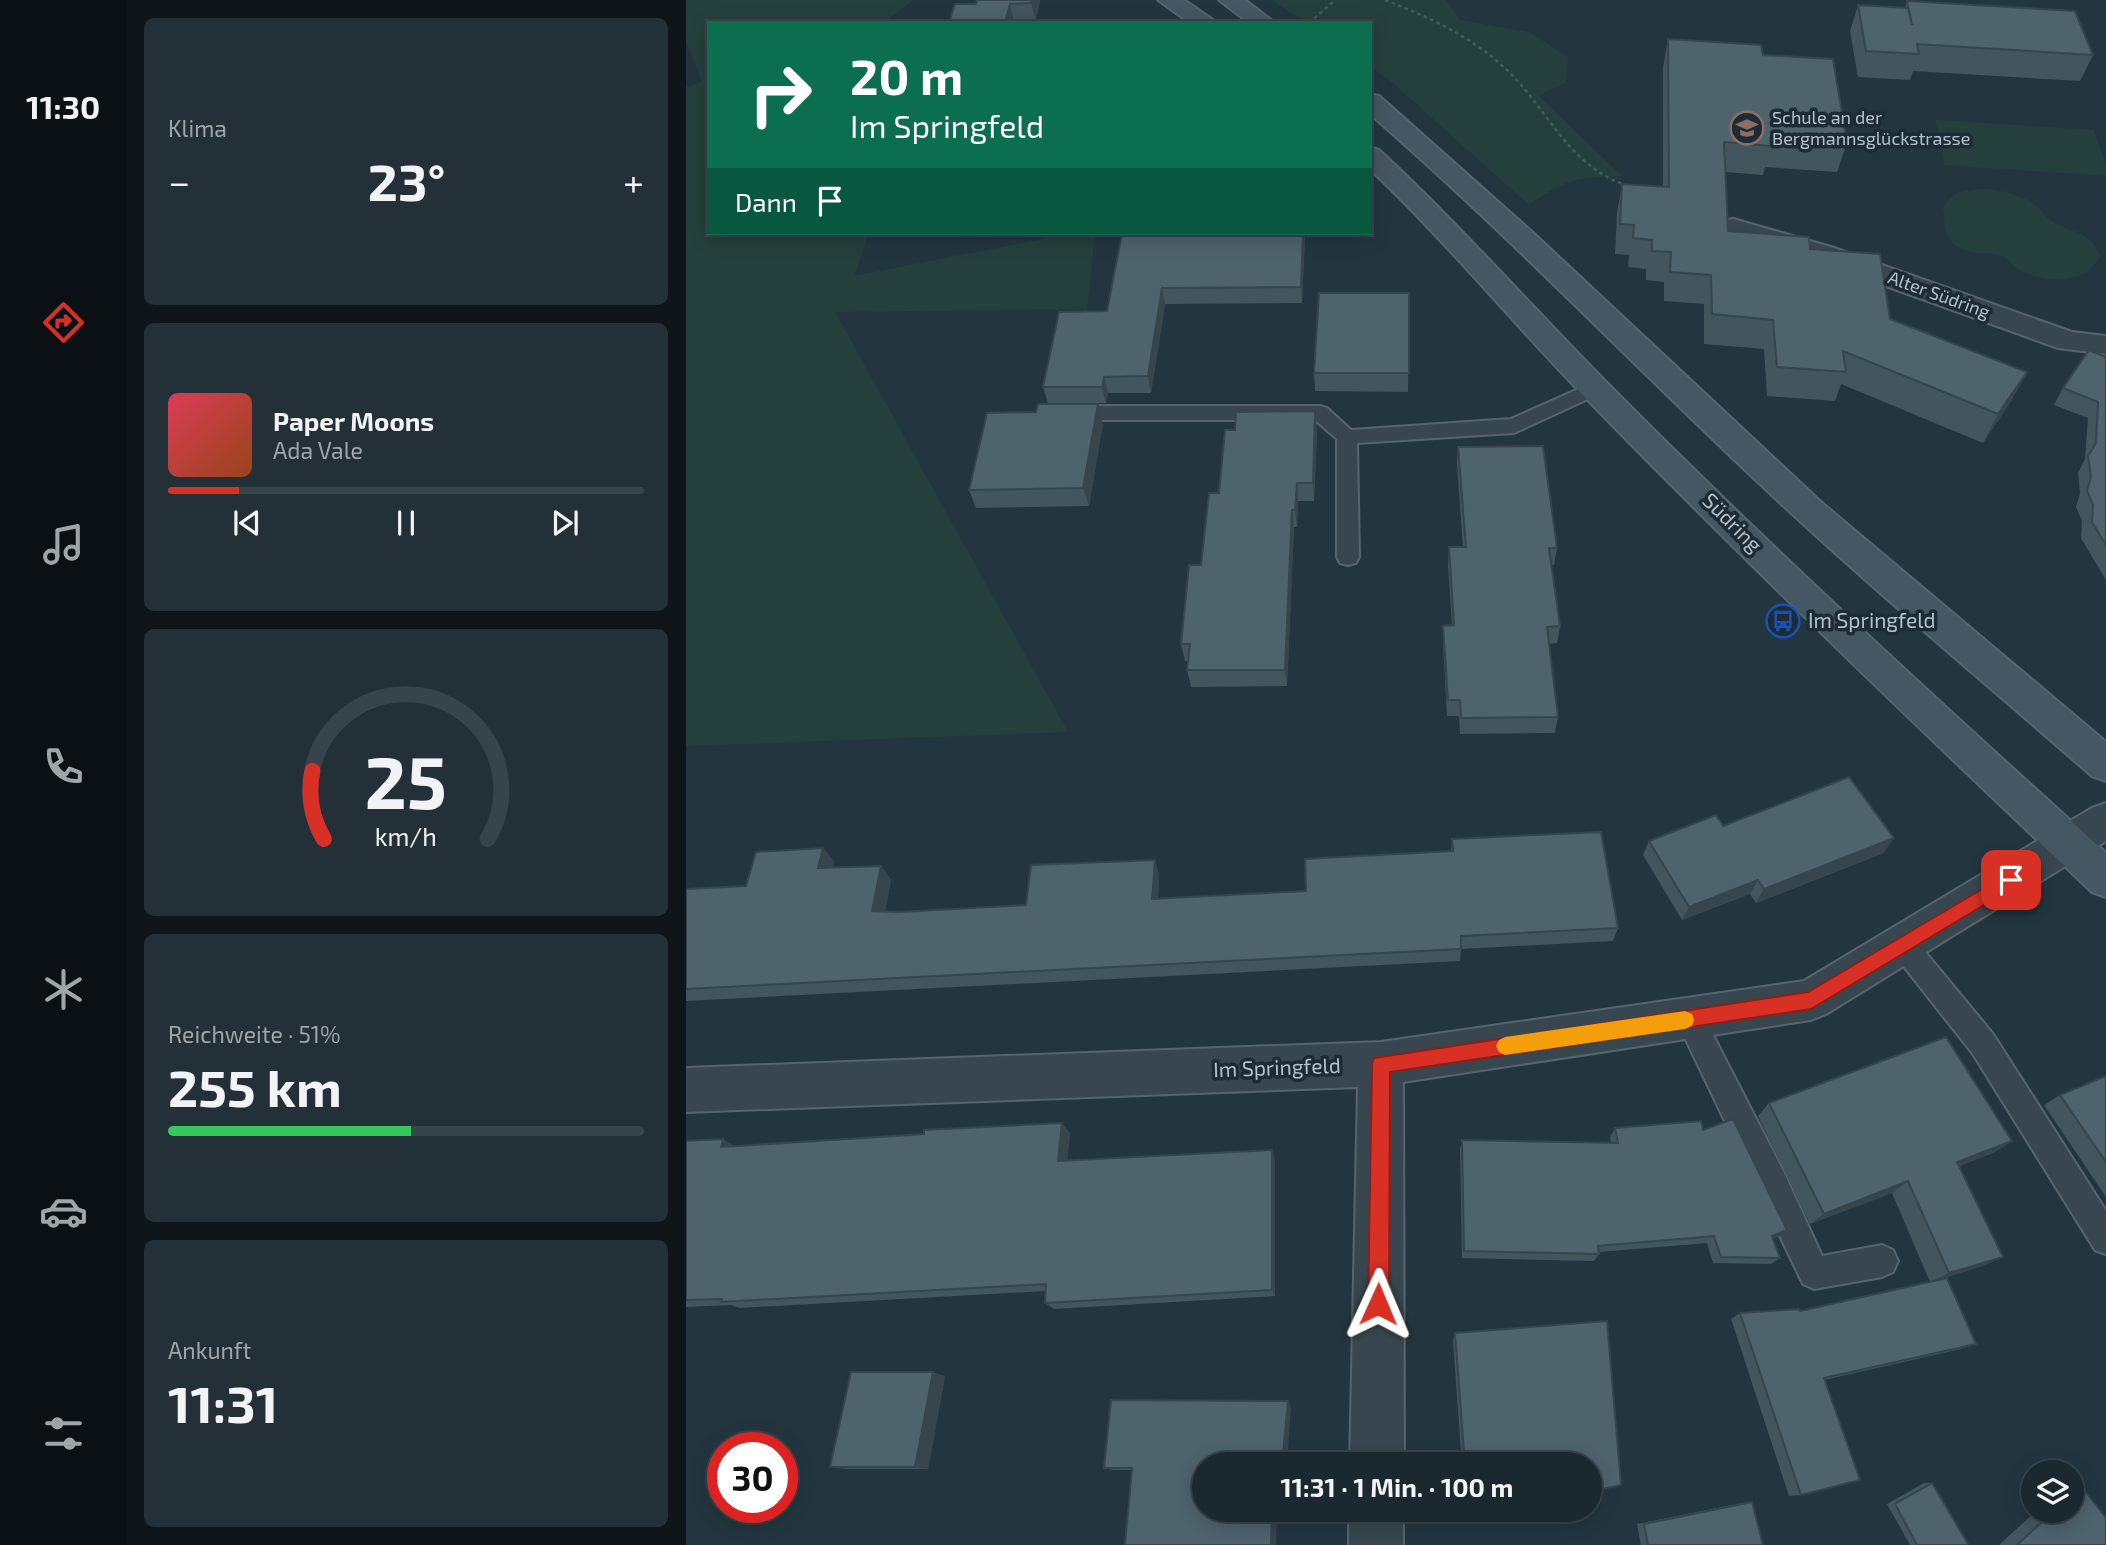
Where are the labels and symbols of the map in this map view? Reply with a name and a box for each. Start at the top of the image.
place label: Schule an der Bergmannsglückstrasse [1772,106,1970,149]
school or university icon: Schule an der Bergmannsglückstrasse [1728,109,1766,147]
street label: Alter Südring [1885,265,1993,323]
street label: Südring [1698,487,1768,557]
bus stop icon: Im Springfeld [1764,602,1802,640]
place label: Im Springfeld [1808,607,1935,632]
pin [1981,850,2041,910]
street label: Im Springfeld [1213,1052,1341,1081]
position arrow [1341,1267,1415,1341]
speed limit sign: 30 [707,1432,798,1523]

